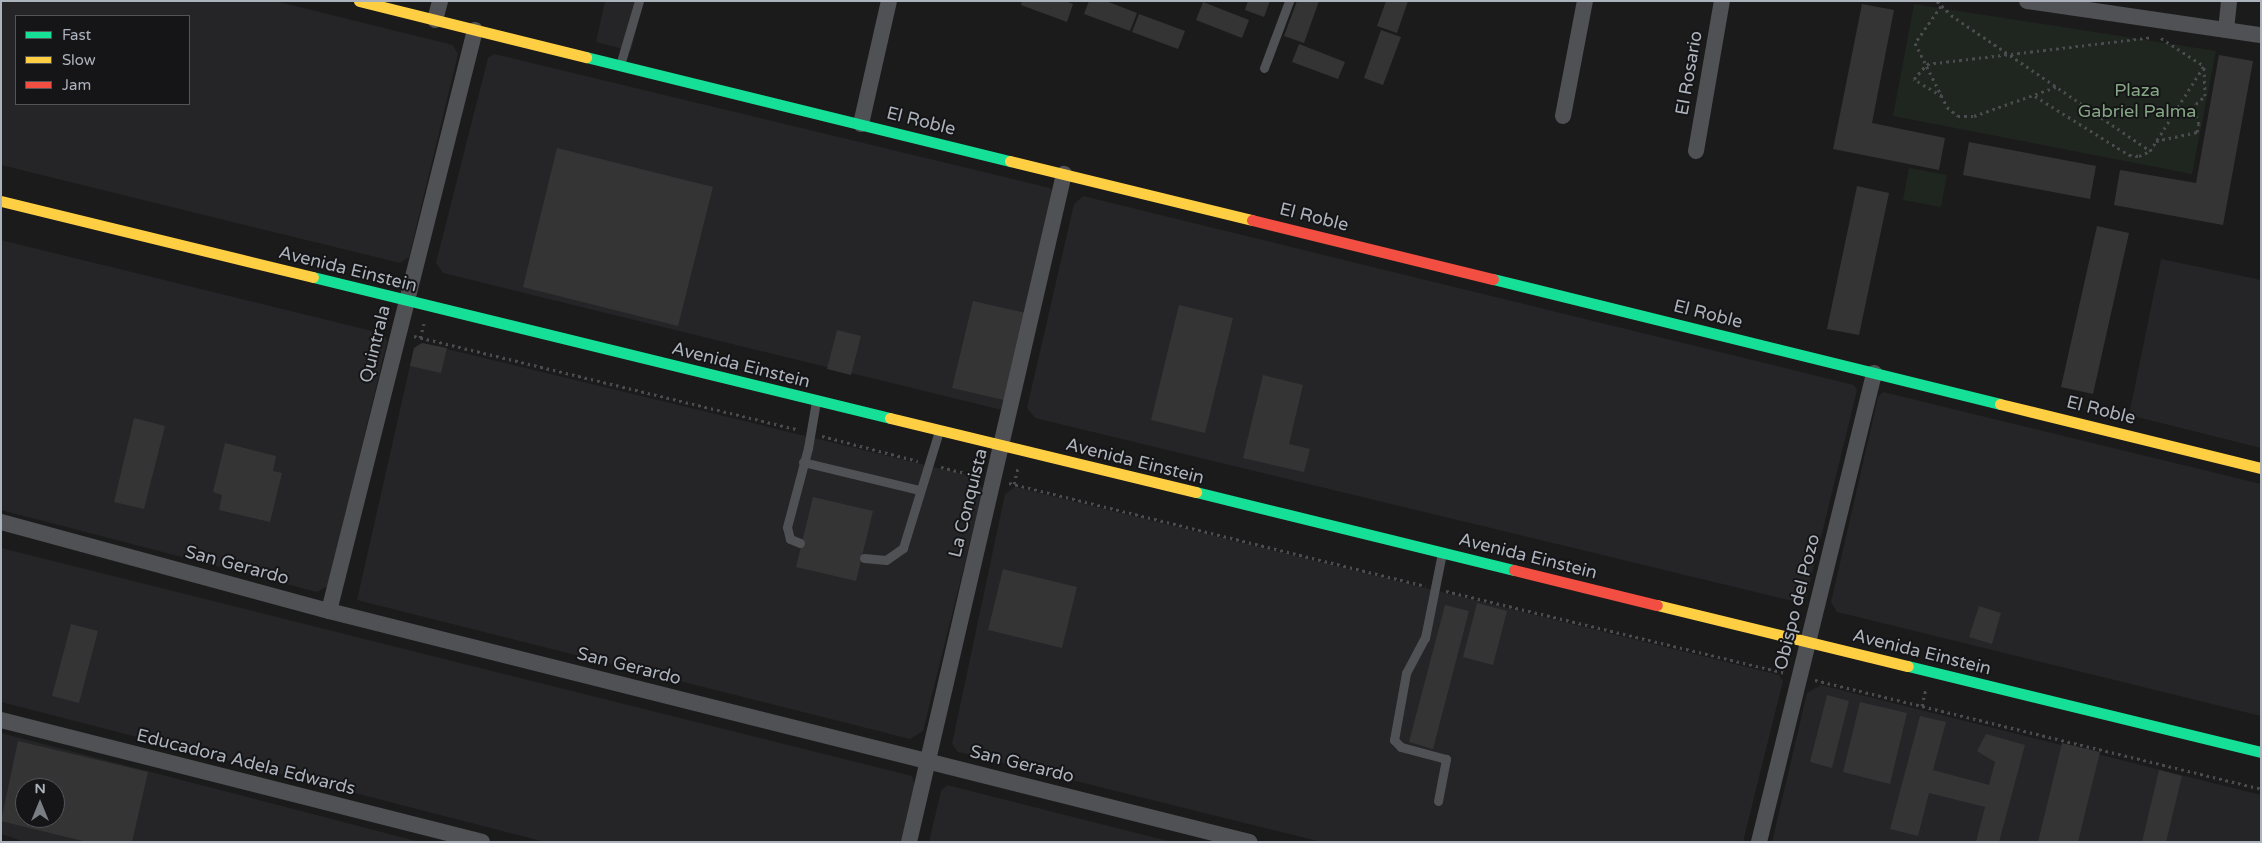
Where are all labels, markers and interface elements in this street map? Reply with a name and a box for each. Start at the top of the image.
legend [15,15,190,105]
text: Fast [62,26,91,44]
street label: El Rosario [1671,29,1707,117]
text: Slow [62,51,96,69]
text: Jam [62,76,91,94]
park label: Plaza Gabriel Palma [2078,80,2196,122]
street label: El Roble [884,102,958,140]
street label: El Roble [1277,198,1351,236]
street label: Avenida Einstein [277,241,419,297]
street label: El Roble [1671,295,1745,333]
street label: Quintrala [355,303,395,385]
street label: Avenida Einstein [670,337,812,393]
street label: El Roble [2064,391,2138,429]
street label: Avenida Einstein [1064,433,1206,489]
street label: La Conquista [944,446,992,560]
street label: Avenida Einstein [1457,528,1599,584]
street label: Obispo del Pozo [1770,532,1824,672]
street label: San Gerardo [183,541,291,589]
street label: Avenida Einstein [1851,624,1993,680]
street label: San Gerardo [575,643,683,689]
street label: Educadora Adela Edwards [134,724,358,800]
street label: San Gerardo [968,741,1076,787]
north arrow [15,778,65,828]
text: N [34,780,46,797]

